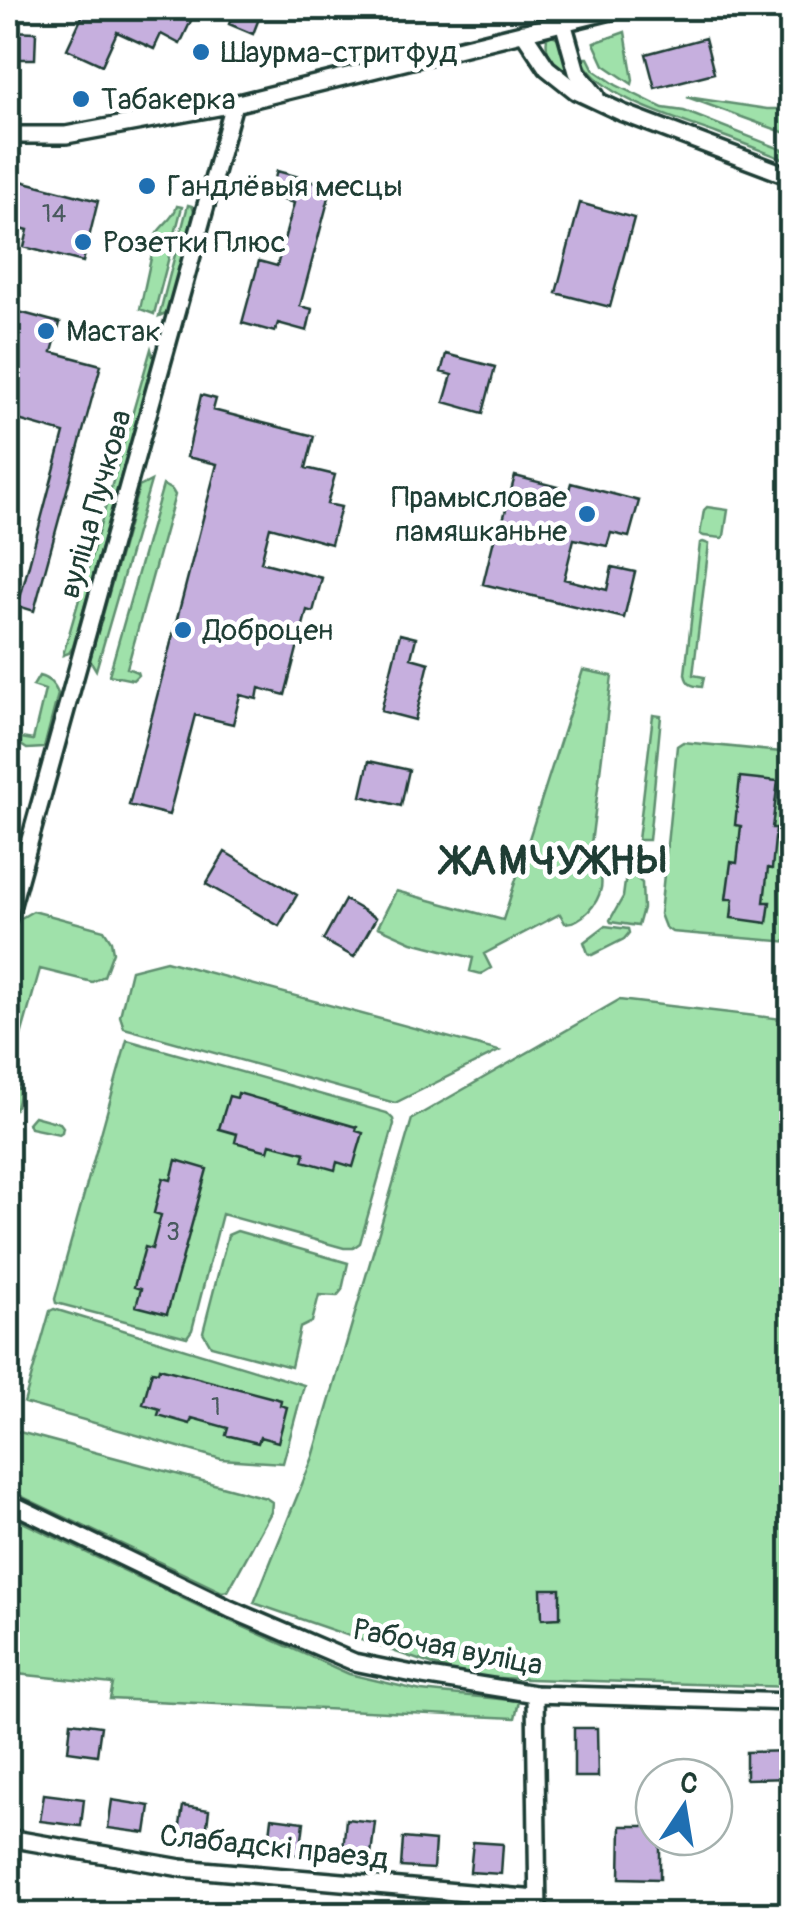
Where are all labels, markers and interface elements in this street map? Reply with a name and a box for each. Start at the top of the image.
place label: Шаурма-стритфуд [221,34,457,71]
marker: Шаурма-стритфуд [190,41,212,63]
place label: Табакерка [101,81,236,118]
marker: Табакерка [70,88,92,110]
place label: Гандлёвыя месцы [167,168,403,205]
marker: Гандлёвыя месцы [136,175,158,197]
house number: 14 [42,199,66,230]
place label: Розетки Плюс [103,224,286,261]
marker: Розетки Плюс [72,231,94,253]
place label: Мастак [66,313,161,350]
marker: Мастак [35,320,57,342]
street label: вуліца Пучкова [51,406,140,603]
place label: Прамысловае памяшканьне [391,479,567,550]
marker: Прамысловае памяшканьне [576,503,598,525]
place label: Доброцен [202,612,333,649]
marker: Доброцен [172,619,194,641]
district label: ЖАМЧУЖНЫ [438,837,668,886]
house number: 3 [166,1217,180,1248]
house number: 1 [211,1392,221,1423]
street label: Рабочая вуліца [350,1611,546,1684]
north arrow [634,1757,734,1857]
text: С [677,1765,701,1803]
street label: Слабадскі праезд [158,1817,390,1878]

